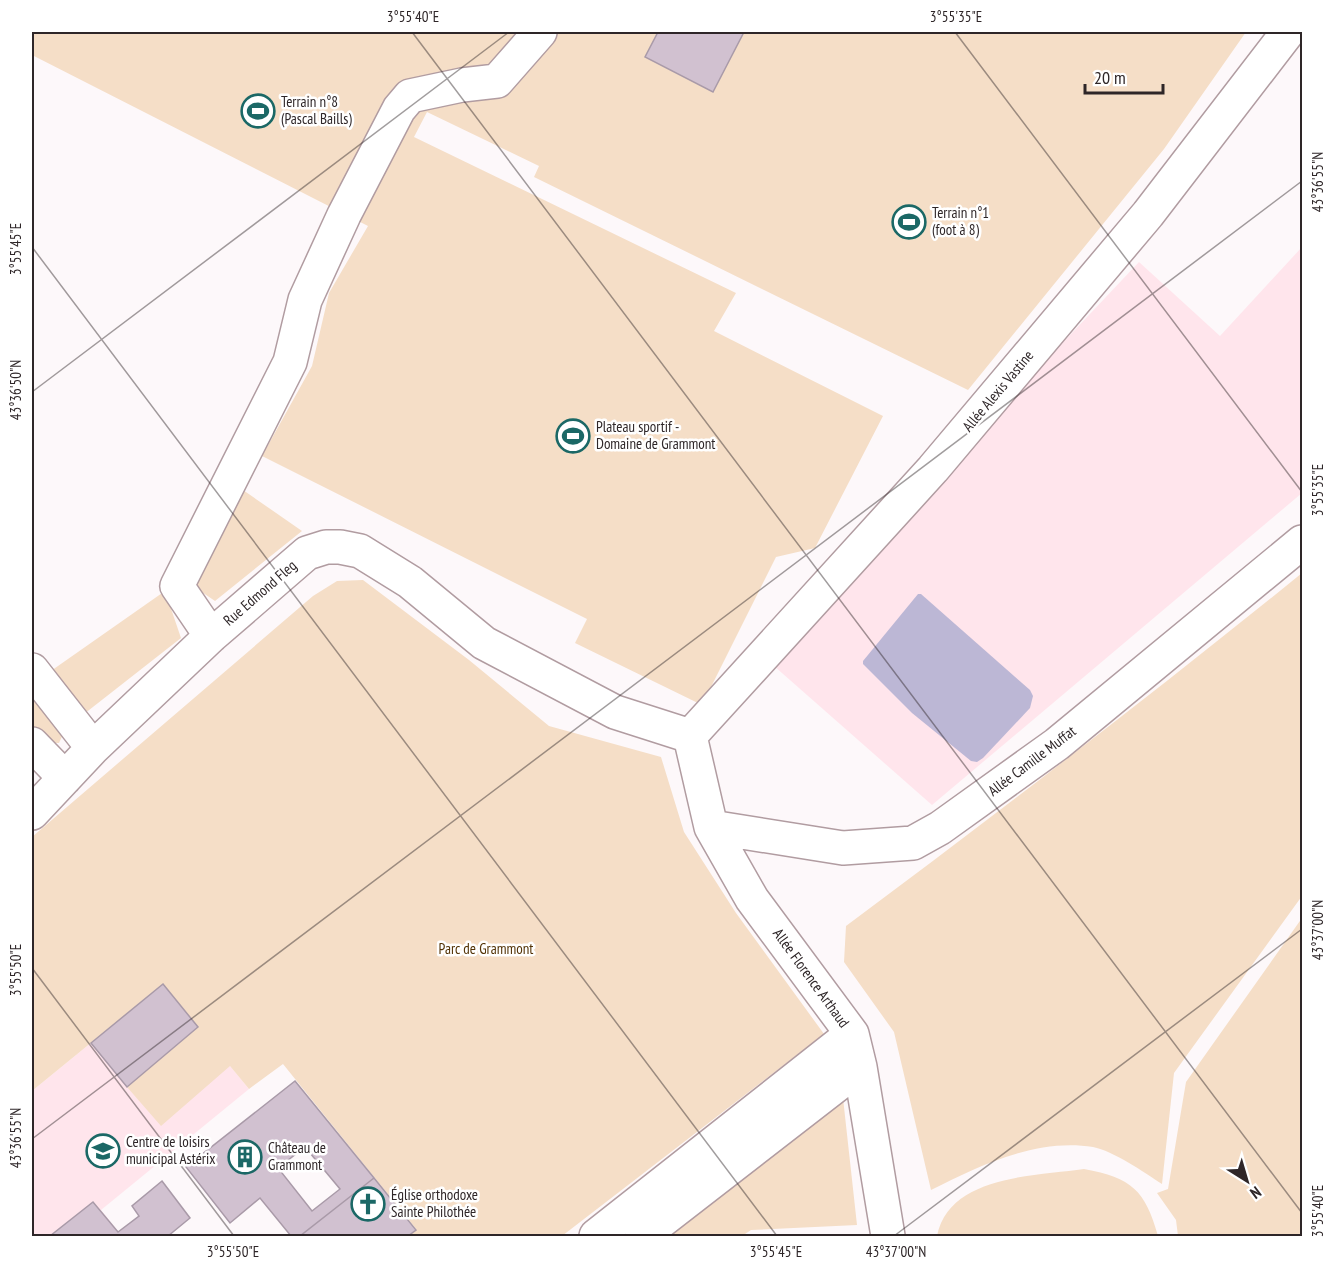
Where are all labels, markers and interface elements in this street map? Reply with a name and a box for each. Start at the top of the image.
text: 3°55'40"E [387,7,439,26]
text: 3°55'35"E [930,7,982,26]
scale bar [1085,57,1163,95]
text: 20 m [1094,66,1126,89]
place label: Terrain n°8 (Pascal Baills) [281,92,352,128]
sports icon: Terrain n°8 (Pascal Baills) [240,93,276,129]
text: 43°36'55"N [1308,152,1327,212]
place label: Terrain n°1 (foot à 8) [932,203,989,239]
sports icon: Terrain n°1 (foot à 8) [891,204,927,240]
text: 3°55'45"E [6,223,25,275]
street label: Allée Alexis Vastine [958,346,1037,435]
text: 43°36'50"N [6,360,25,420]
place label: Plateau sportif - Domaine de Grammont [596,417,715,453]
sports icon: Plateau sportif - Domaine de Grammont [555,418,591,454]
text: 3°55'35"E [1308,464,1327,516]
street label: Rue Edmond Fleg [219,556,300,630]
street label: Allée Camille Muffat [984,721,1080,800]
text: 43°37'00"N [1308,900,1327,960]
street label: Allée Florence Arthaud [769,924,854,1031]
park label: Parc de Grammont [439,939,533,958]
text: 3°55'50"E [6,944,25,996]
text: 43°36'55"N [6,1108,25,1168]
place label: Centre de loisirs municipal Astérix [126,1132,215,1168]
school or university icon: Centre de loisirs municipal Astérix [85,1133,121,1169]
place label: Château de Grammont [268,1138,326,1174]
building icon: Château de Grammont [227,1139,263,1175]
north arrow [1217,1151,1277,1211]
text: N [1247,1182,1265,1204]
place label: Église orthodoxe Sainte Philothée [391,1185,478,1221]
text: 3°55'40"E [1308,1185,1327,1237]
church icon: Église orthodoxe Sainte Philothée [350,1186,386,1222]
text: 3°55'50"E [207,1242,259,1261]
text: 3°55'45"E [750,1242,802,1261]
text: 43°37'00"N [866,1242,926,1261]

